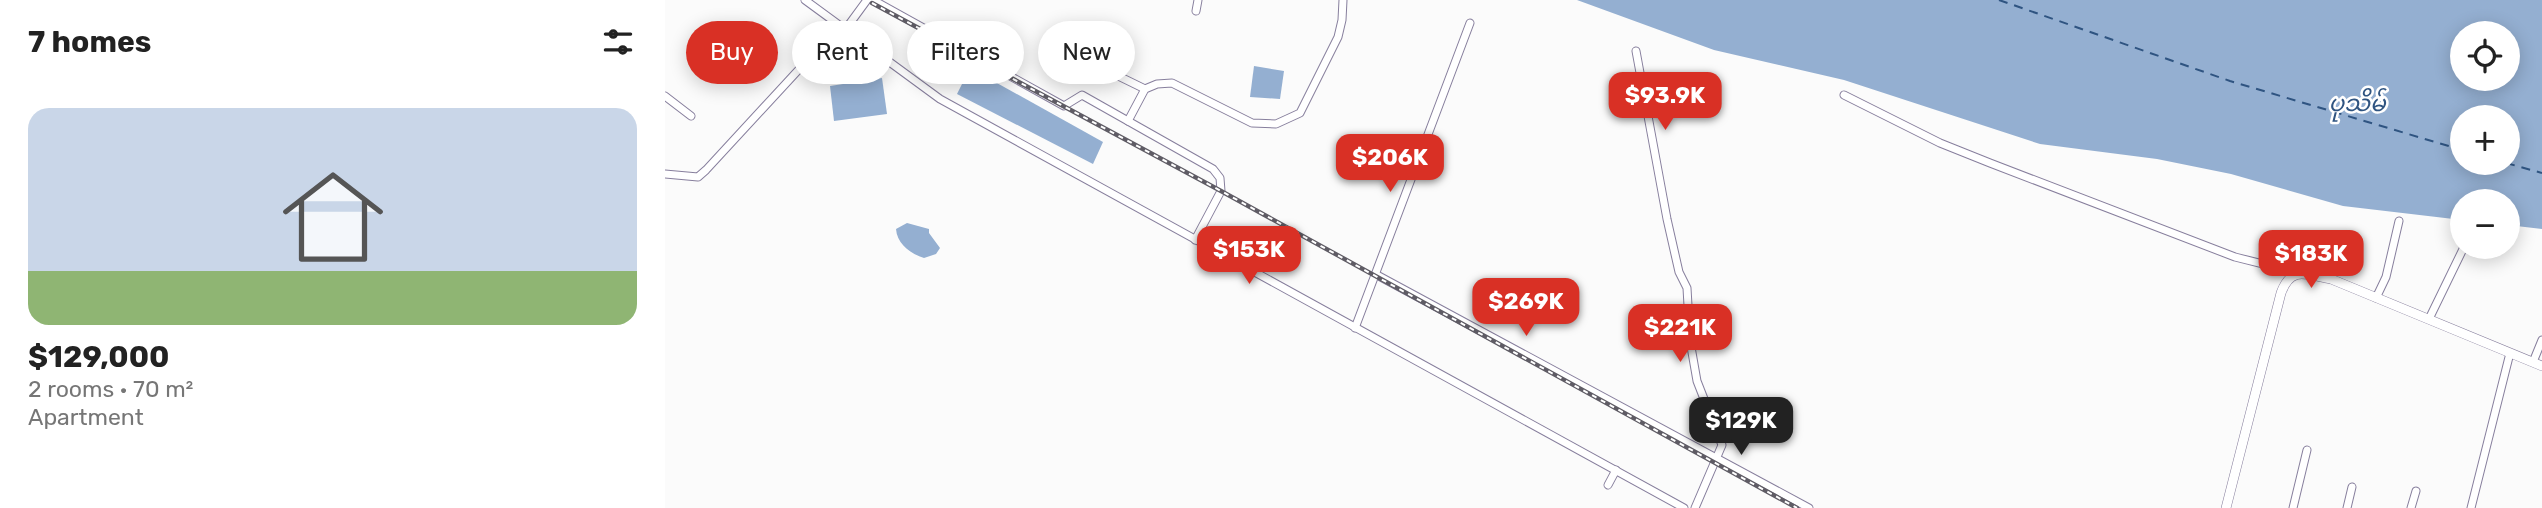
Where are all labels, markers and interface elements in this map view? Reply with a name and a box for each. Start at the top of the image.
chip: Buy [686,21,778,84]
chip: Rent [792,21,893,84]
chip: Filters [907,21,1024,84]
chip: New [1038,21,1135,84]
map controls [2450,21,2520,259]
button: locate [2450,21,2520,91]
icon: filters [599,23,637,61]
text: 7 homes [28,24,151,60]
pin: $93.9K [1608,72,1722,132]
text: $93.9K [1625,81,1705,109]
water label: ပုသိမ် [2328,87,2387,122]
button: + [2450,105,2520,175]
pin: $206K [1341,134,1439,194]
text: $206K [1352,143,1428,171]
icon: home [270,154,396,280]
button: − [2450,189,2520,259]
pin: $153K [1200,226,1298,286]
pin: $183K [2262,230,2360,290]
text: $153K [1213,235,1285,263]
text: $183K [2275,239,2347,267]
pin: $269K [1477,278,1575,338]
text: $269K [1488,287,1564,315]
pin: $221K [1631,304,1729,364]
text: $221K [1644,313,1716,341]
text: $129,000 [28,339,169,375]
text: 2 rooms · 70 m² [28,375,193,403]
pin: $129K [1692,398,1790,457]
text: Apartment [28,403,144,431]
text: $129K [1705,406,1777,434]

